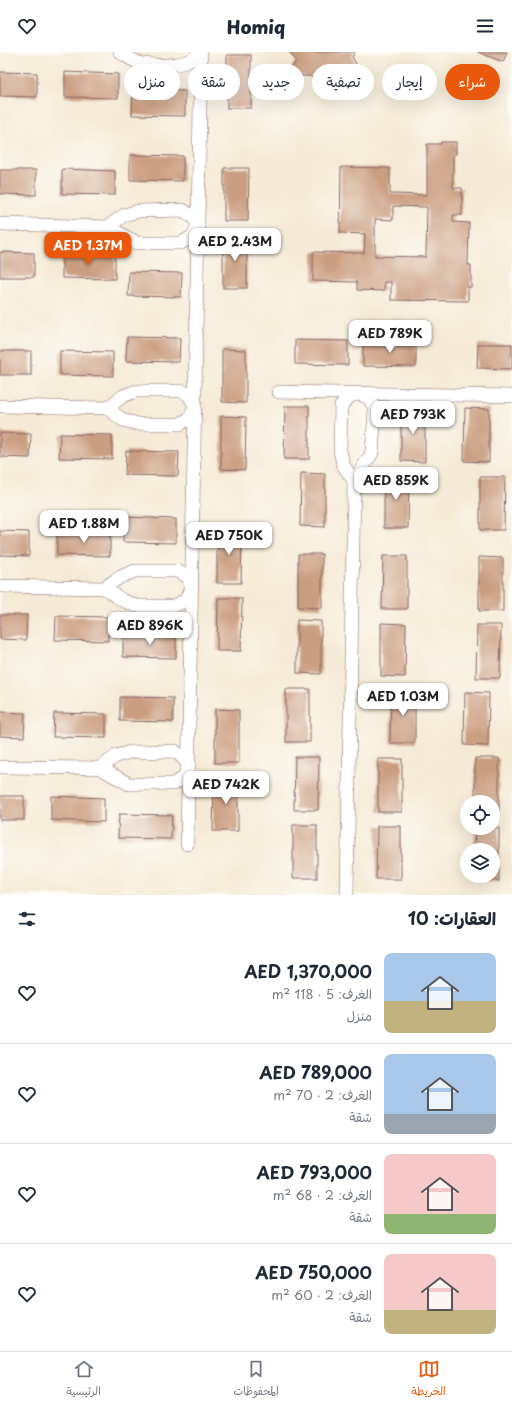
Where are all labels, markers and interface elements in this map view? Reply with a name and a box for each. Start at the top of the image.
text: Homiq [227,13,285,40]
icon: heart [16,15,38,37]
icon: menu [474,15,496,37]
chip: منزل [124,64,180,100]
chip: شقة [188,64,240,100]
chip: جديد [248,64,304,100]
chip: تصفية [312,64,374,100]
chip: إيجار [382,64,437,100]
chip: شراء [445,64,500,100]
pin: AED 2.43M [189,228,281,262]
text: AED 2.43M [198,231,272,250]
pin: AED 1.37M [42,232,134,266]
text: AED 1.37M [53,235,123,254]
pin: AED 789K [349,320,431,354]
text: AED 789K [358,323,422,342]
pin: AED 793K [372,401,454,435]
text: AED 793K [380,404,446,423]
pin: AED 859K [355,467,437,501]
text: AED 859K [363,470,429,489]
pin: AED 1.88M [38,510,130,544]
text: AED 1.88M [49,513,119,532]
pin: AED 750K [188,522,270,556]
text: AED 750K [195,525,263,544]
pin: AED 896K [109,612,191,646]
text: AED 896K [117,615,183,634]
pin: AED 1.03M [357,683,449,717]
text: AED 1.03M [367,686,439,705]
pin: AED 742K [185,771,267,805]
text: AED 742K [192,774,260,793]
map controls [460,795,500,883]
button: locate [460,795,500,835]
button: layers [460,843,500,883]
text: العقارات: 10 [408,905,496,931]
icon: filters [16,908,38,930]
text: AED 1,370,000 [244,958,372,984]
icon: home [416,969,464,1017]
icon: heart [16,982,38,1004]
text: الغرف: 5 · 118 m² [272,984,372,1003]
text: منزل [346,1006,372,1025]
text: AED 789,000 [259,1059,372,1085]
icon: home [416,1070,464,1118]
icon: heart [16,1083,38,1105]
text: الغرف: 2 · 70 m² [273,1085,372,1104]
text: شقة [349,1107,372,1126]
text: AED 793,000 [257,1159,372,1185]
icon: home [416,1170,464,1218]
icon: heart [16,1183,38,1205]
text: الغرف: 2 · 68 m² [273,1185,372,1204]
text: شقة [349,1207,372,1226]
text: AED 750,000 [255,1259,372,1285]
icon: home [416,1270,464,1318]
icon: heart [16,1283,38,1305]
text: الغرف: 2 · 60 m² [271,1285,372,1304]
text: شقة [349,1307,372,1326]
tab: الرئيسية [66,1358,101,1401]
tab: المحفوظات [233,1358,279,1401]
tab: الخريطة [411,1358,446,1401]

